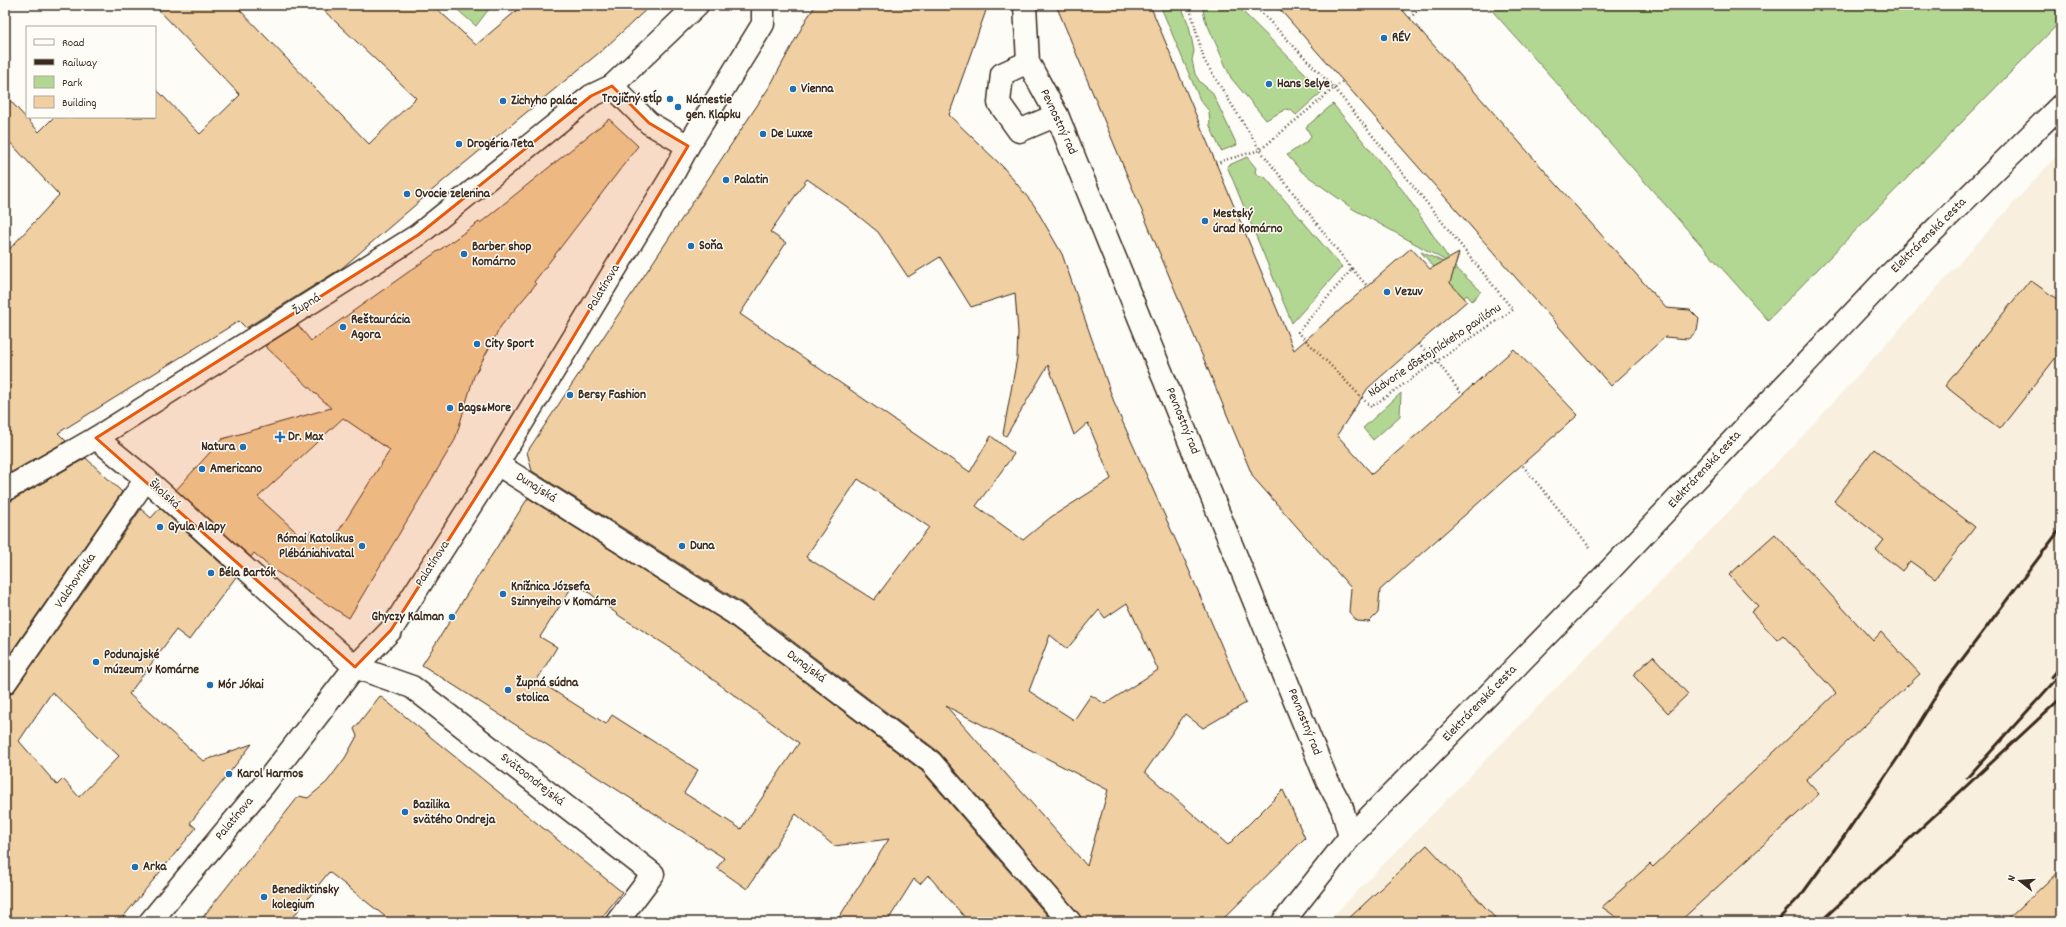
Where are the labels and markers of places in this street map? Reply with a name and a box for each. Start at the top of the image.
place label: RÉV [1392,29,1411,48]
marker: RÉV [1379,33,1389,43]
place label: Hans Selye [1277,75,1330,94]
marker: Hans Selye [1264,79,1274,89]
place label: Vienna [801,80,834,99]
marker: Vienna [788,84,798,94]
place label: Trojičný stĺp [602,89,662,109]
place label: Námestie gen. Klapku [686,91,741,125]
place label: Zichyho palác [511,92,577,111]
marker: Trojičný stĺp [665,94,675,104]
marker: Zichyho palác [498,96,508,106]
marker: Námestie gen. Klapku [673,102,683,112]
place label: De Luxxe [771,125,813,144]
marker: De Luxxe [758,129,768,139]
place label: Drogéria Teta [467,135,535,154]
marker: Drogéria Teta [454,139,464,149]
place label: Palatin [734,171,768,190]
marker: Palatin [721,175,731,185]
place label: Ovocie zelenina [415,185,491,204]
marker: Ovocie zelenina [402,189,412,199]
place label: Mestský úrad Komárno [1213,205,1283,239]
marker: Mestský úrad Komárno [1200,216,1210,226]
place label: Soňa [699,237,724,256]
place label: Barber shop Komárno [472,238,531,272]
marker: Soňa [686,241,696,251]
marker: Barber shop Komárno [459,249,469,259]
place label: Vezuv [1395,283,1424,302]
marker: Vezuv [1382,287,1392,297]
place label: Reštaurácia Agora [351,311,411,345]
marker: Reštaurácia Agora [338,322,348,332]
place label: City Sport [485,335,534,354]
marker: City Sport [472,339,482,349]
place label: Bersy Fashion [578,386,646,405]
marker: Bersy Fashion [565,390,575,400]
place label: Bags&More [458,399,511,418]
marker: Bags&More [445,403,455,413]
place label: Dr. Max [288,428,323,447]
marker: Dr. Max [275,432,285,442]
place label: Natura [201,438,236,457]
marker: Natura [238,442,248,452]
place label: Americano [210,460,262,479]
marker: Americano [197,464,207,474]
place label: Gyula Alapy [168,518,226,537]
marker: Gyula Alapy [155,522,165,532]
place label: Római Katolikus Plébániahivatal [277,530,355,564]
place label: Duna [690,537,715,556]
marker: Római Katolikus Plébániahivatal [357,541,367,551]
marker: Duna [677,541,687,551]
place label: Béla Bartók [219,564,277,583]
marker: Béla Bartók [206,568,216,578]
place label: Knižnica Józsefa Szinnyeiho v Komárne [511,578,617,612]
marker: Knižnica Józsefa Szinnyeiho v Komárne [498,589,508,599]
place label: Ghyczy Kalman [372,608,444,627]
marker: Ghyczy Kalman [447,612,457,622]
place label: Podunajské múzeum v Komárne [104,646,199,680]
marker: Podunajské múzeum v Komárne [91,657,101,667]
place label: Župná súdna stolica [516,674,579,708]
place label: Mór Jókai [218,676,264,695]
marker: Mór Jókai [205,680,215,690]
marker: Župná súdna stolica [503,685,513,695]
place label: Karol Harmos [237,765,304,784]
marker: Karol Harmos [224,769,234,779]
place label: Bazilika svätého Ondreja [413,796,496,830]
marker: Bazilika svätého Ondreja [400,807,410,817]
place label: Arka [143,858,167,877]
marker: Arka [130,862,140,872]
place label: Benediktinsky kolegium [272,881,339,915]
marker: Benediktinsky kolegium [259,892,269,902]

